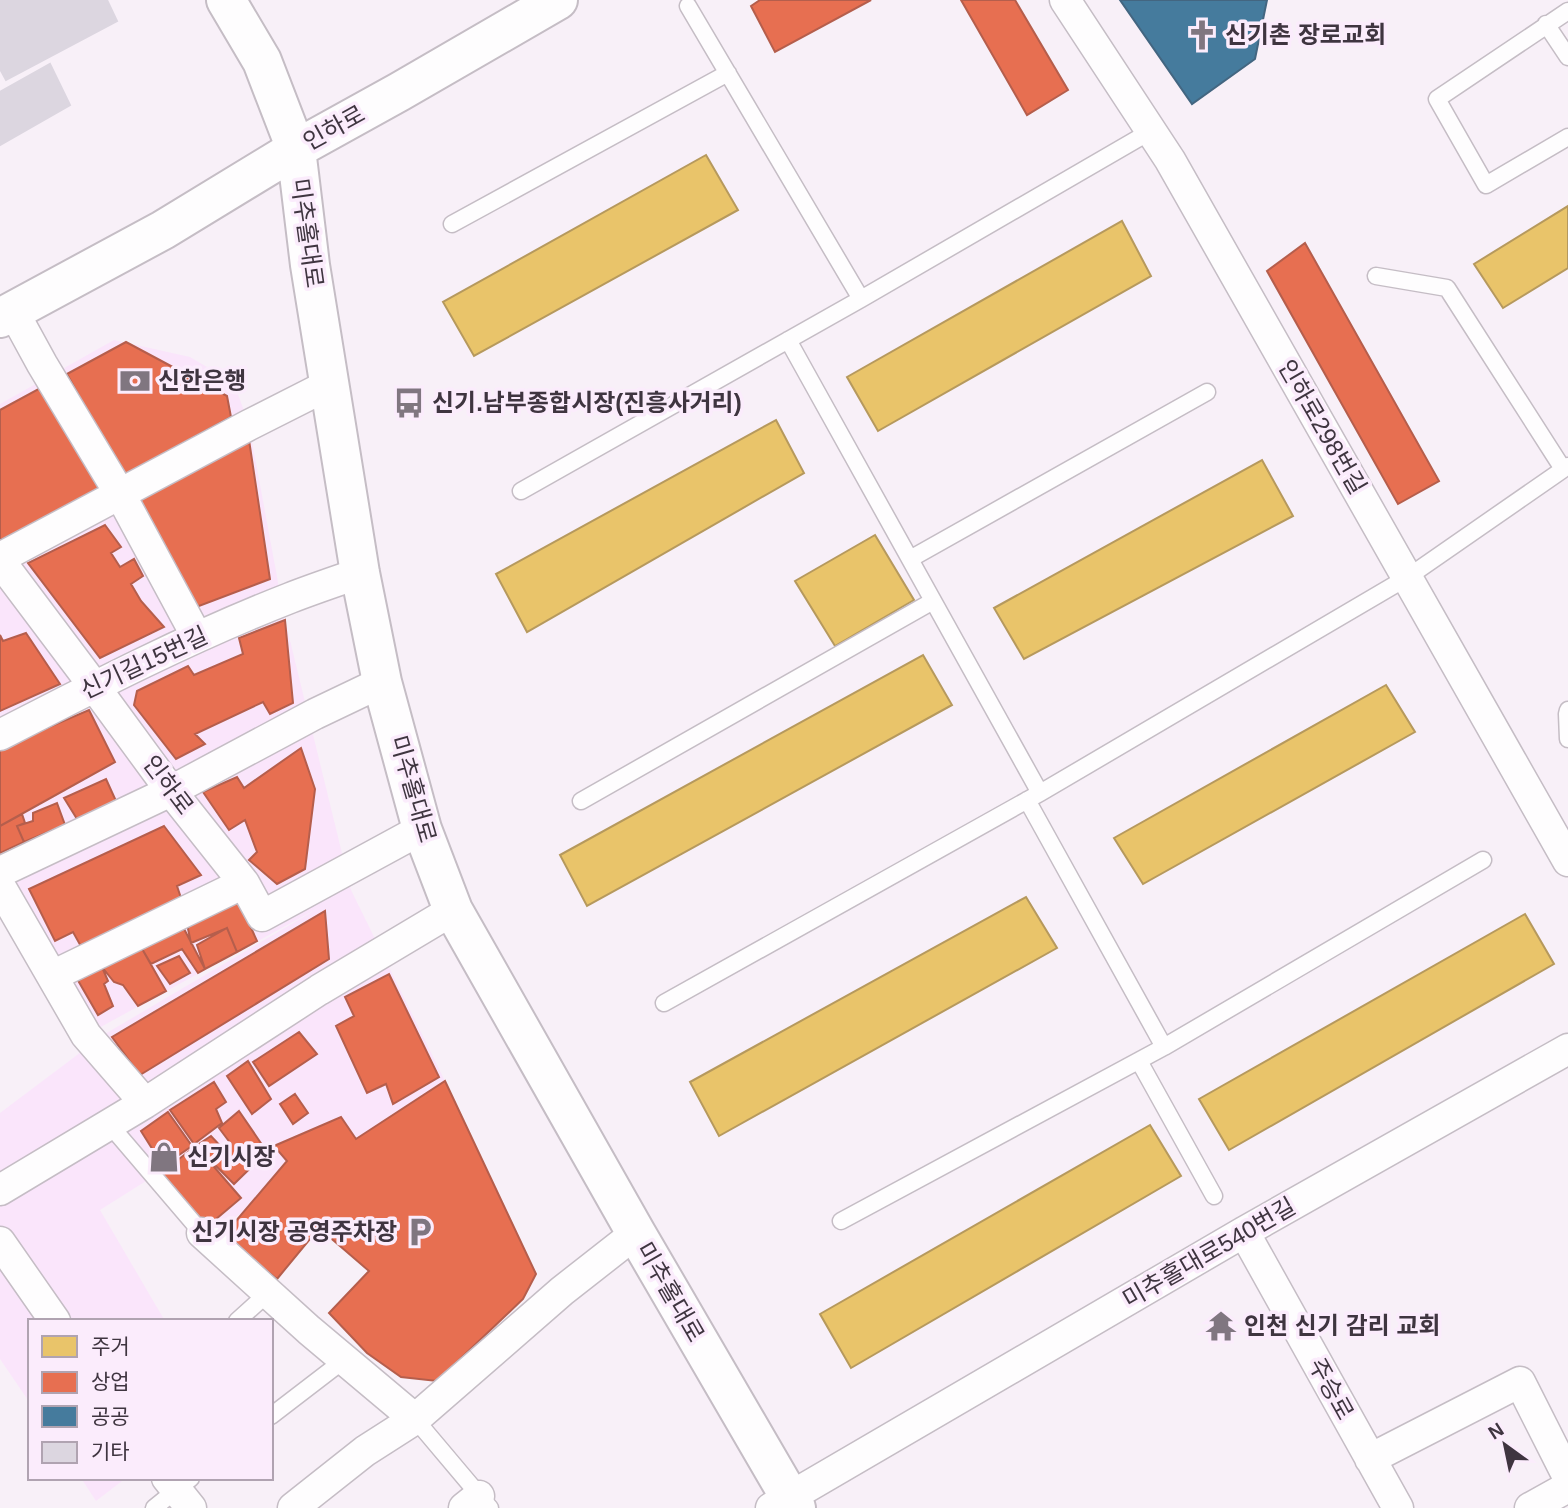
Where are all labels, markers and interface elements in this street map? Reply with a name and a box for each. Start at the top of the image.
church icon: 신기촌 장로교회 [1185,18,1219,52]
place label: 신기촌 장로교회 [1225,21,1386,48]
street label: 인하로 [298,100,369,155]
street label: 미추홀대로 [286,176,329,289]
street label: 인하로298번길 [1273,355,1372,499]
bank icon: 신한은행 [118,364,152,398]
place label: 신한은행 [158,367,246,394]
bus stop icon: 신기.남부종합시장(진흥사거리) [392,386,426,420]
place label: 신기.남부종합시장(진흥사거리) [432,389,742,416]
street label: 신기길15번길 [76,621,212,704]
street label: 미추홀대로 [385,732,442,846]
street label: 인하로 [138,750,199,819]
shop icon: 신기시장 [147,1140,181,1174]
place label: 신기시장 [187,1143,275,1170]
street label: 미추홀대로540번길 [1118,1192,1300,1313]
parking icon: 신기시장 공영주차장 [403,1215,437,1249]
place label: 신기시장 공영주차장 [192,1218,397,1245]
street label: 미추홀대로 [631,1237,710,1346]
temple icon: 인천 신기 감리 교회 [1204,1309,1238,1343]
place label: 인천 신기 감리 교회 [1244,1312,1441,1339]
legend [28,1319,273,1480]
text: 주거 [91,1335,130,1358]
street label: 주승로 [1304,1353,1359,1424]
text: 상업 [91,1370,130,1393]
text: 공공 [91,1405,130,1428]
north arrow [1470,1410,1540,1480]
text: N [1485,1419,1507,1444]
text: 기타 [91,1440,130,1463]

